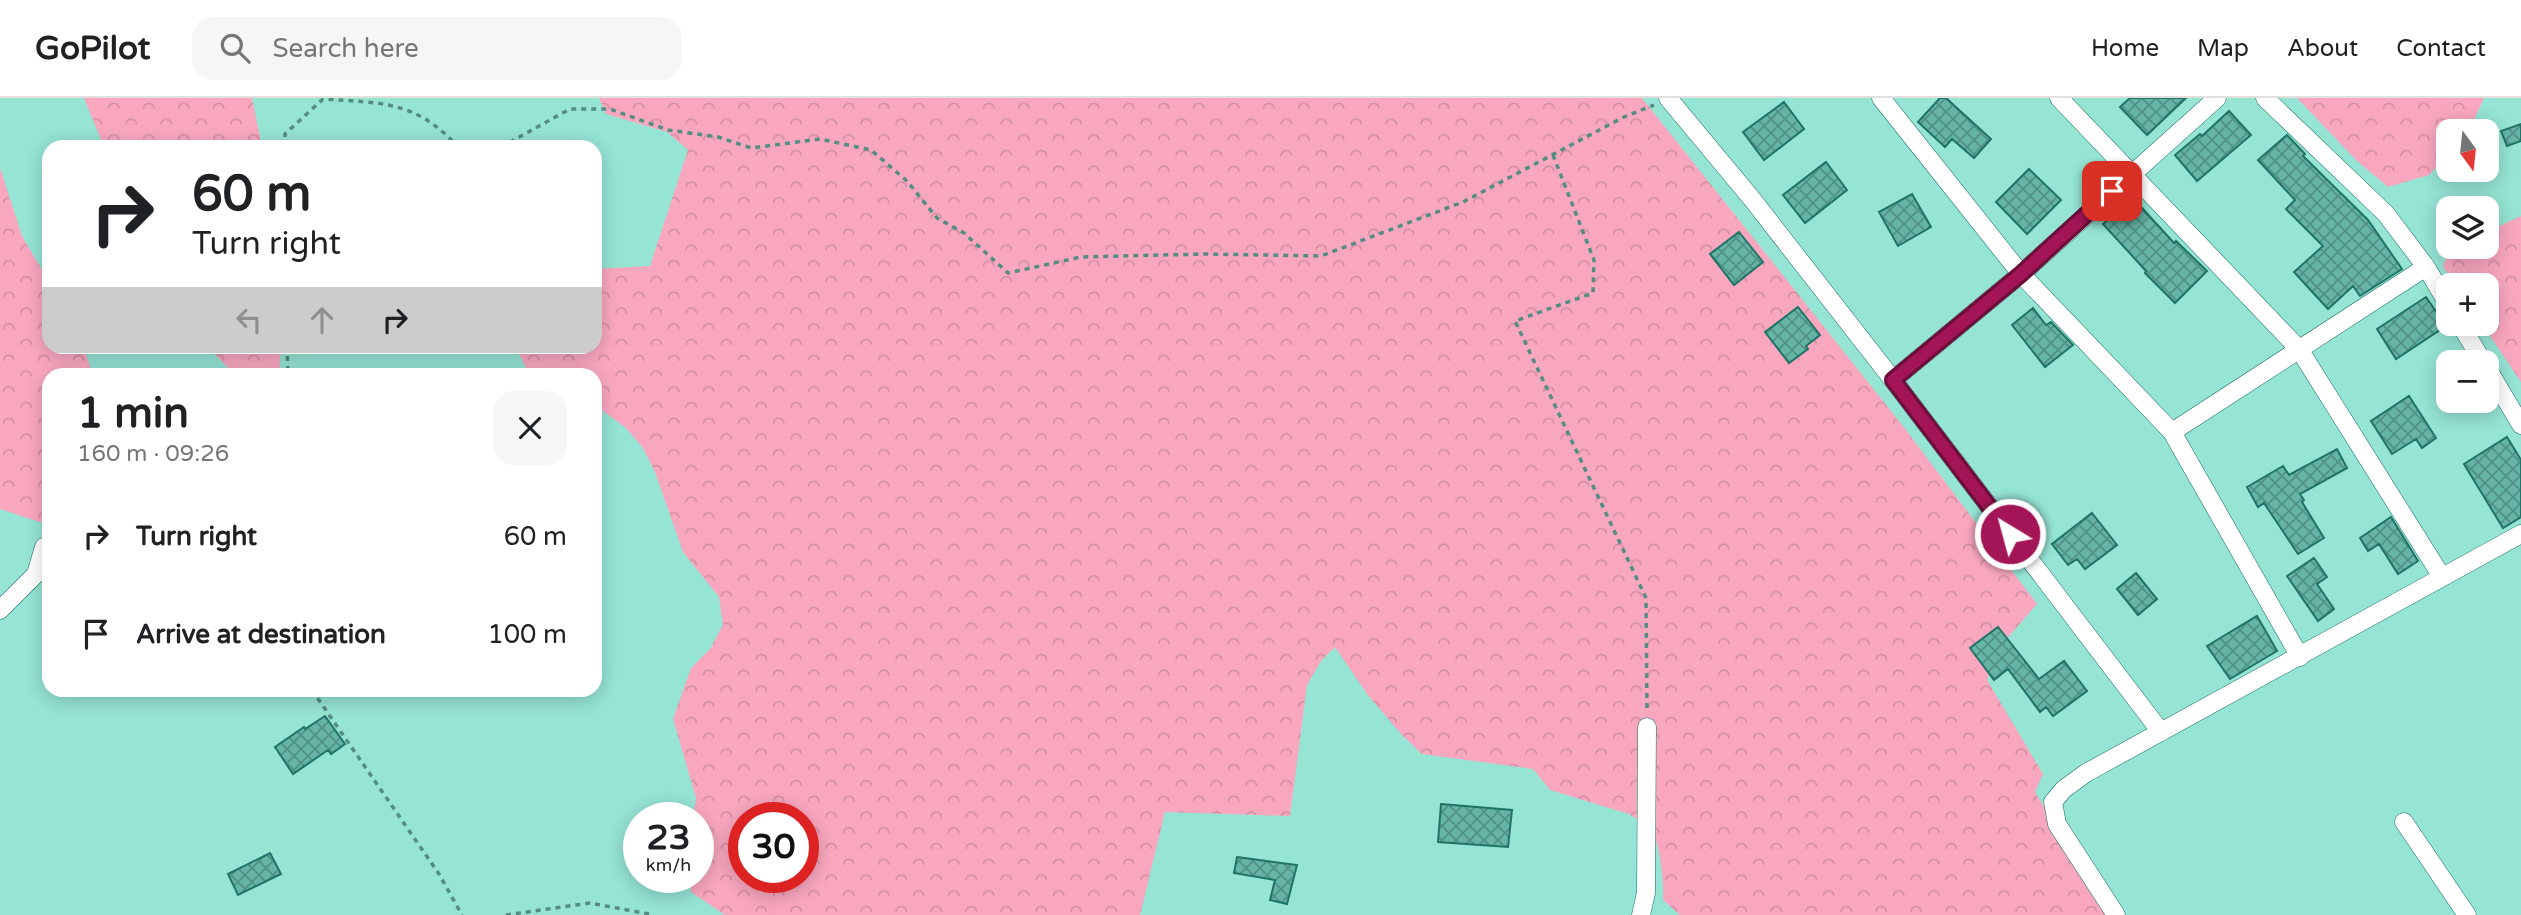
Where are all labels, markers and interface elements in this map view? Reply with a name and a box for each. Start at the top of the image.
search box [192,17,682,80]
text: GoPilot [35,29,150,68]
icon: search [216,29,254,67]
text: Search here [272,33,419,64]
text: Home [2091,34,2159,63]
text: Map [2197,34,2249,63]
text: About [2287,34,2358,63]
text: Contact [2396,34,2486,63]
north arrow [2436,119,2499,182]
map controls [2436,119,2499,413]
pin [2082,161,2142,221]
text: 60 m [192,165,311,224]
icon: right [77,168,168,259]
icon: arrive [2093,172,2131,210]
button: layers [2436,196,2499,259]
text: Turn right [192,225,341,263]
button: + [2436,273,2499,336]
icon: left [230,301,268,339]
icon: ahead [303,301,341,339]
icon: right [376,301,414,339]
button: − [2436,350,2499,413]
text: 1 min [77,388,189,439]
button: close [493,391,567,465]
text: 160 m · 09:26 [77,440,229,468]
position arrow [1973,497,2047,571]
icon: right [77,517,115,555]
text: Turn right [136,521,257,552]
text: 60 m [504,521,567,552]
icon: arrive [77,615,115,653]
text: Arrive at destination [136,619,386,650]
text: 100 m [487,619,567,650]
speed limit sign: 30 [728,802,819,893]
text: 23 [647,817,690,859]
text: km/h [646,854,691,876]

